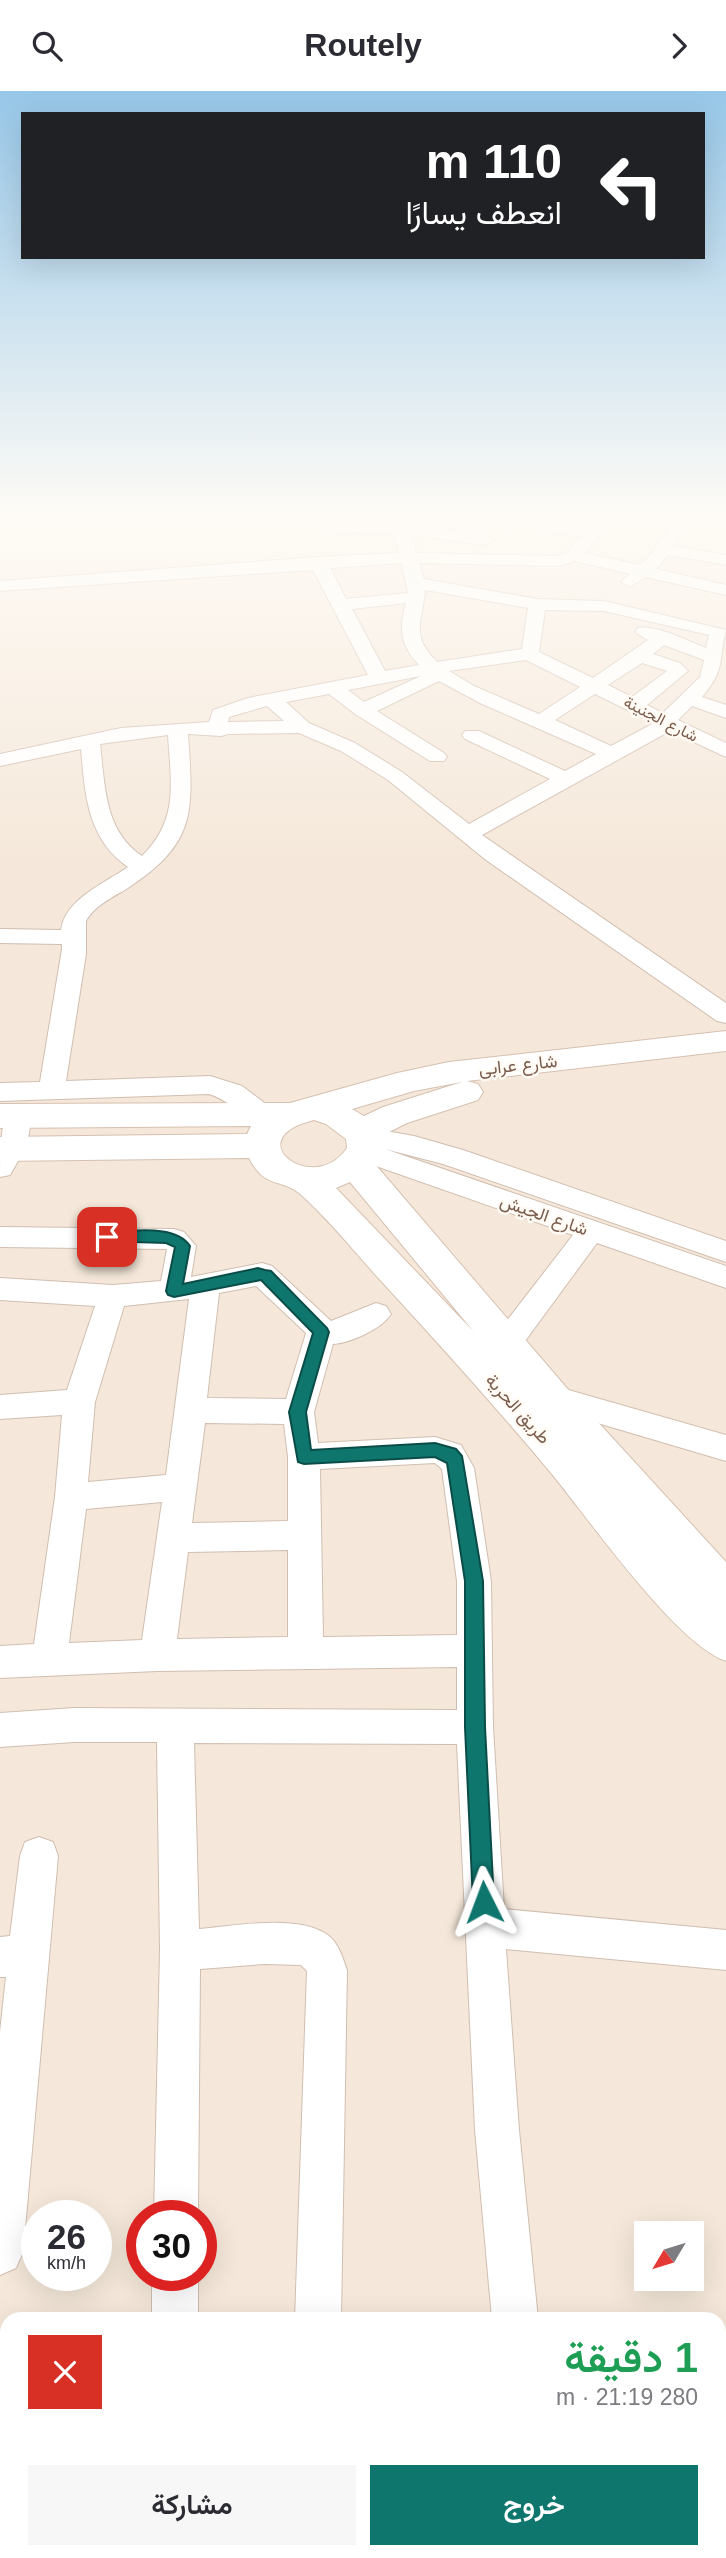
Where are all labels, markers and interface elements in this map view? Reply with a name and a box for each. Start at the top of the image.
icon: search [28,27,66,65]
text: Routely [304,27,422,63]
icon: forward [660,27,698,65]
text: 110 m [426,134,562,188]
icon: left [586,140,677,231]
text: انعطف يسارًا [405,195,562,231]
street label: شارع الجنينة [620,693,701,748]
street label: شارع عرابى [478,1051,559,1081]
street label: شارع الجيش [497,1191,591,1241]
pin [77,1207,137,1267]
icon: arrive [88,1218,126,1256]
street label: طريق الحرية [481,1370,554,1449]
position arrow [447,1865,521,1939]
speed limit sign: 30 [126,2200,217,2291]
text: 26 [47,2217,86,2256]
north arrow [634,2221,704,2291]
map controls [634,2221,704,2291]
text: km/h [47,2253,86,2273]
text: 1 دقيقة [564,2334,698,2381]
button: close [28,2335,102,2409]
text: 280 m · 21:19 [556,2384,698,2410]
button: مشاركة [28,2465,356,2545]
button: خروج [370,2465,698,2545]

